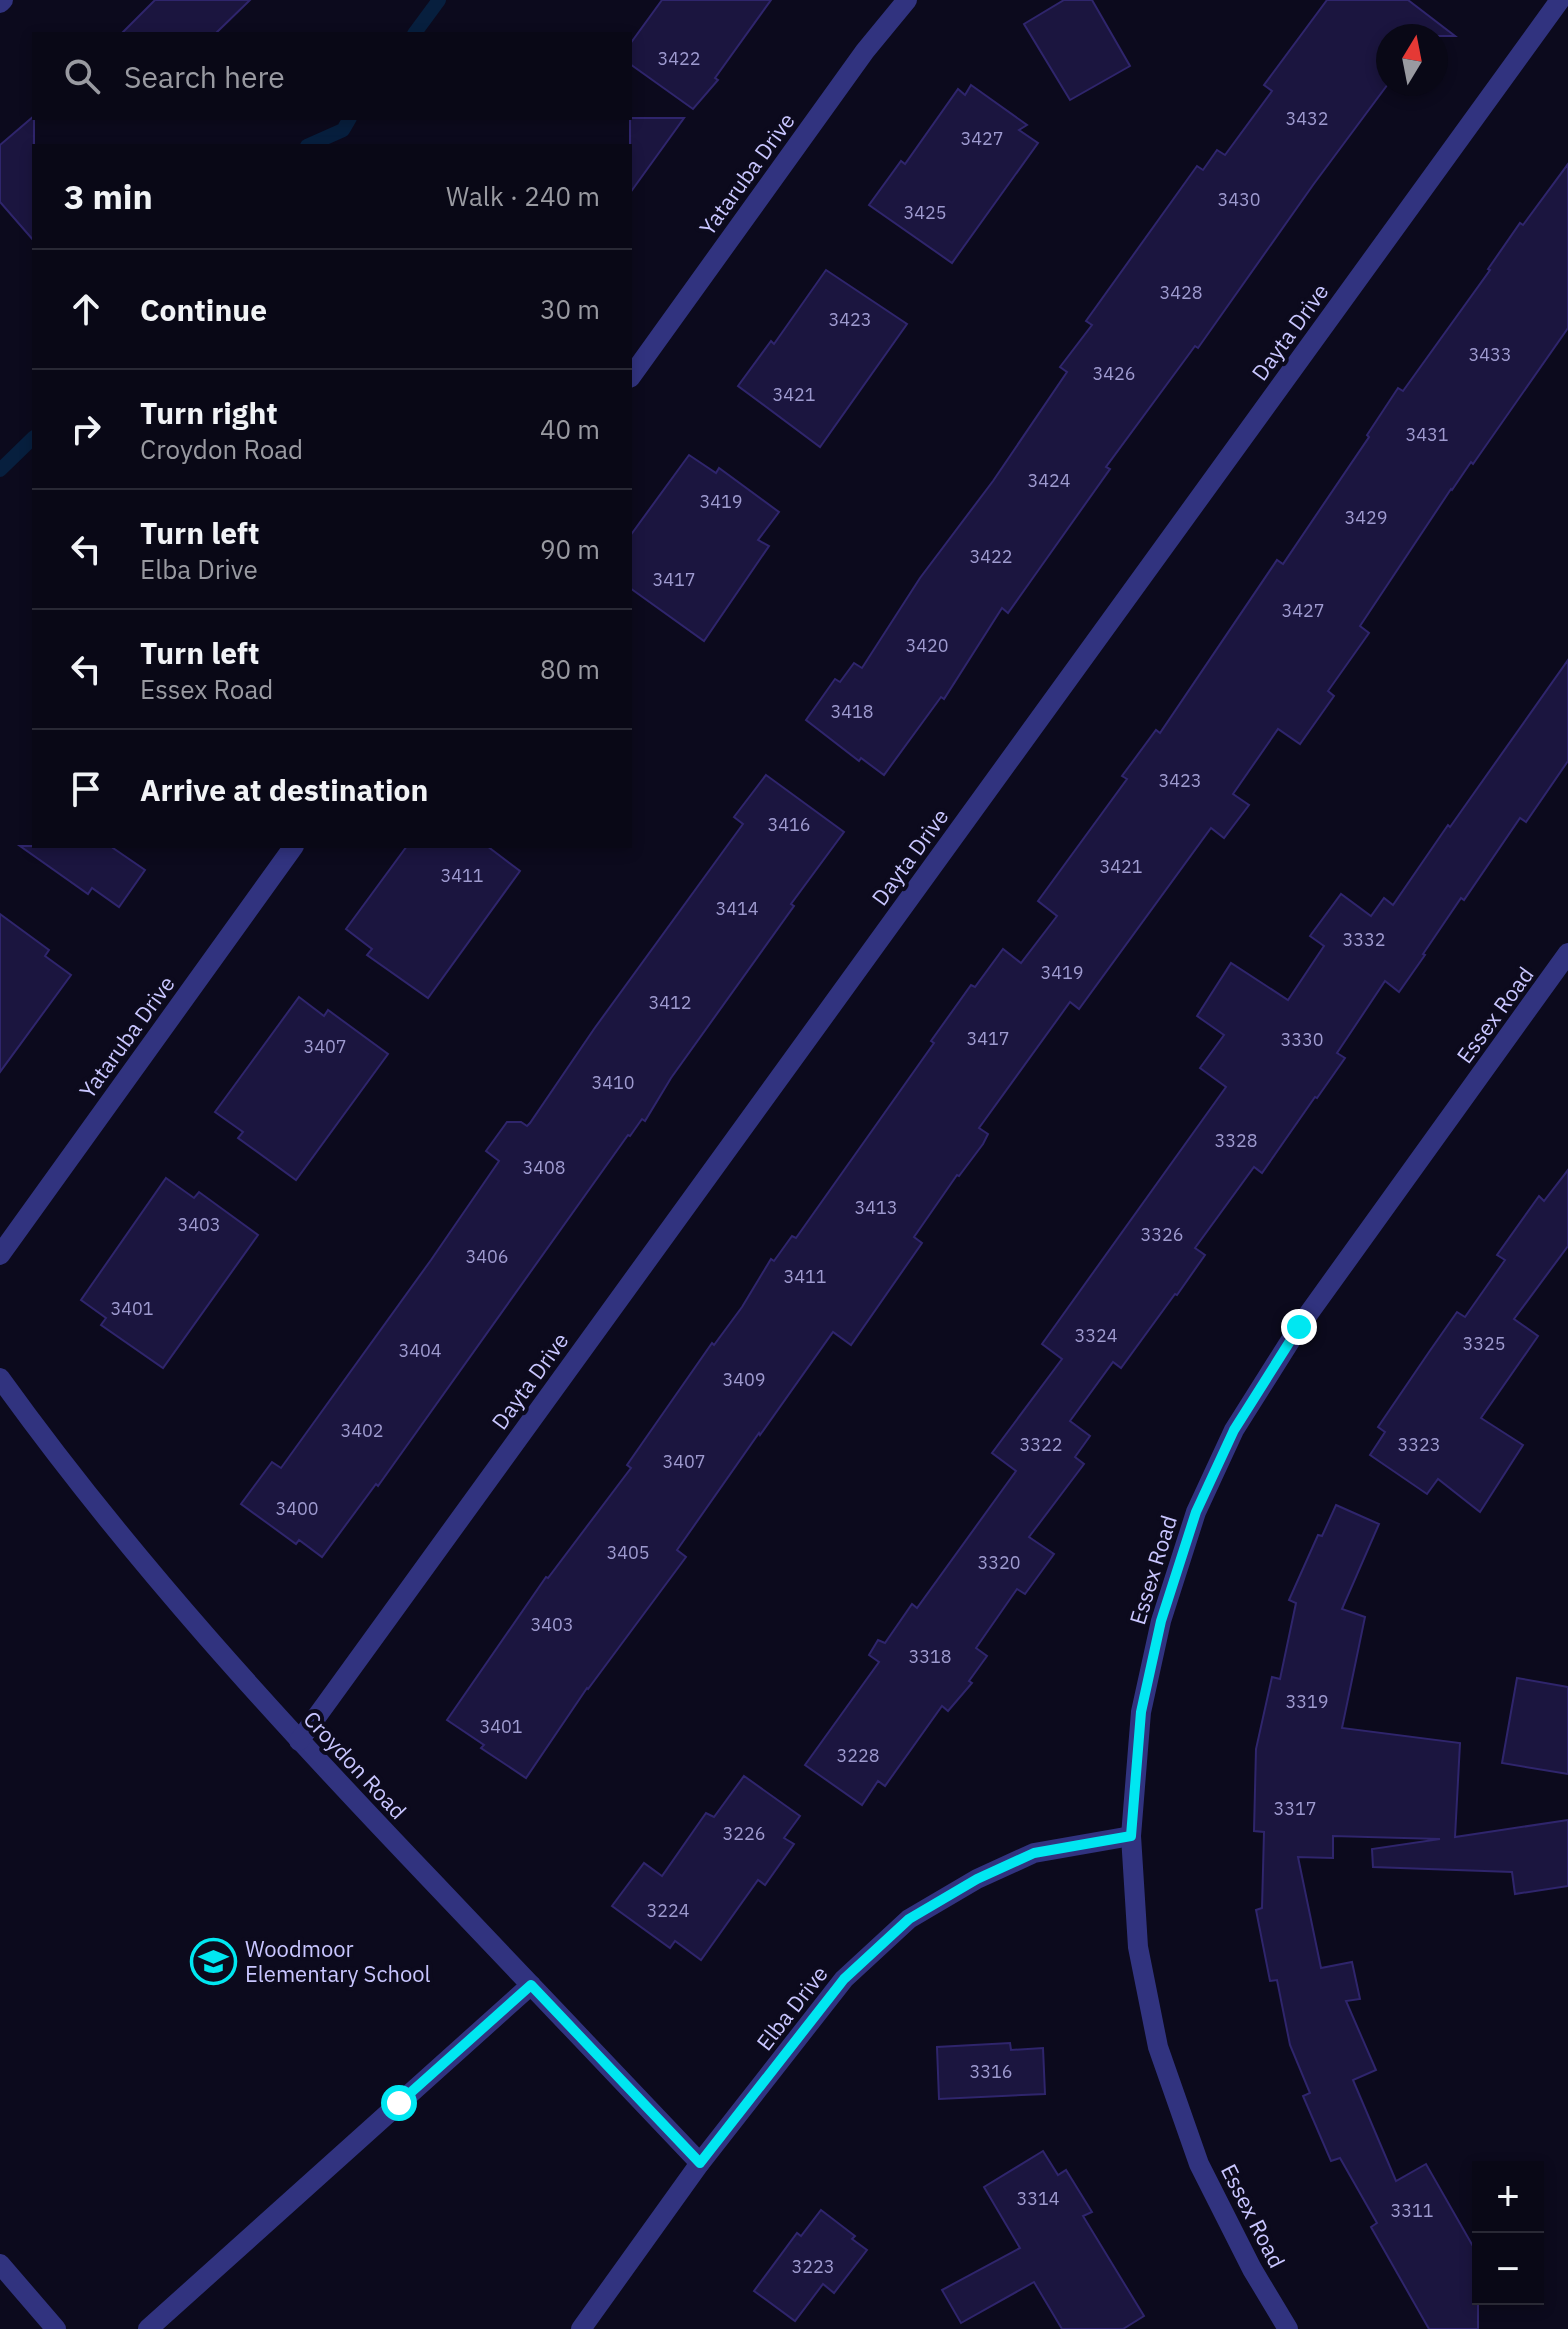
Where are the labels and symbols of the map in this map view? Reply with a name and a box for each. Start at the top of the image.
north arrow [1376,24,1448,96]
house number: 3422 [657,47,701,70]
street label: Yataruba Drive [692,107,801,241]
house number: 3432 [1285,107,1329,130]
house number: 3427 [960,127,1004,150]
house number: 3430 [1217,188,1261,211]
house number: 3425 [903,201,947,224]
street label: Dayta Drive [1245,277,1335,386]
house number: 3428 [1159,281,1203,304]
house number: 3423 [828,308,872,331]
house number: 3433 [1468,343,1512,366]
house number: 3426 [1092,362,1136,385]
house number: 3421 [772,383,816,406]
house number: 3431 [1405,423,1449,446]
house number: 3424 [1027,469,1071,492]
house number: 3419 [699,490,743,513]
house number: 3429 [1344,506,1388,529]
house number: 3422 [969,545,1013,568]
house number: 3417 [652,568,696,591]
house number: 3427 [1281,599,1325,622]
house number: 3420 [905,634,949,657]
house number: 3418 [830,700,874,723]
house number: 3423 [1158,769,1202,792]
street label: Dayta Drive [865,802,955,911]
house number: 3416 [767,813,811,836]
house number: 3421 [1099,855,1143,878]
house number: 3411 [440,864,484,887]
house number: 3414 [715,897,759,920]
house number: 3332 [1342,928,1386,951]
house number: 3419 [1040,961,1084,984]
street label: Essex Road [1450,961,1539,1069]
street label: Yataruba Drive [72,970,181,1104]
house number: 3412 [648,991,692,1014]
house number: 3417 [966,1027,1010,1050]
house number: 3330 [1280,1028,1324,1051]
house number: 3407 [303,1035,347,1058]
house number: 3410 [591,1071,635,1094]
house number: 3328 [1214,1129,1258,1152]
house number: 3408 [522,1156,566,1179]
house number: 3413 [854,1196,898,1219]
house number: 3403 [177,1213,221,1236]
house number: 3326 [1140,1223,1184,1246]
house number: 3406 [465,1245,509,1268]
house number: 3411 [783,1265,827,1288]
house number: 3401 [110,1297,154,1320]
route end [1281,1309,1317,1345]
house number: 3324 [1074,1324,1118,1347]
street label: Dayta Drive [485,1326,575,1435]
house number: 3325 [1462,1332,1506,1355]
house number: 3404 [398,1339,442,1362]
house number: 3409 [722,1368,766,1391]
house number: 3402 [340,1419,384,1442]
house number: 3322 [1019,1433,1063,1456]
house number: 3323 [1397,1433,1441,1456]
house number: 3407 [662,1450,706,1473]
house number: 3400 [275,1497,319,1520]
street label: Essex Road [1122,1512,1183,1628]
house number: 3405 [606,1541,650,1564]
house number: 3320 [977,1551,1021,1574]
house number: 3403 [530,1613,574,1636]
house number: 3318 [908,1645,952,1668]
house number: 3319 [1285,1690,1329,1713]
street label: Croydon Road [298,1704,413,1825]
house number: 3401 [479,1715,523,1738]
house number: 3228 [836,1744,880,1767]
house number: 3317 [1273,1797,1317,1820]
house number: 3226 [722,1822,766,1845]
house number: 3224 [646,1899,690,1922]
place label: Woodmoor Elementary School [245,1934,431,1988]
school or university icon: Woodmoor Elementary School [190,1938,238,1986]
street label: Elba Drive [750,1960,834,2056]
house number: 3316 [969,2060,1013,2083]
route start [381,2085,417,2121]
street label: Essex Road [1215,2159,1292,2273]
house number: 3314 [1016,2187,1060,2210]
house number: 3311 [1390,2199,1434,2222]
house number: 3223 [791,2255,835,2278]

